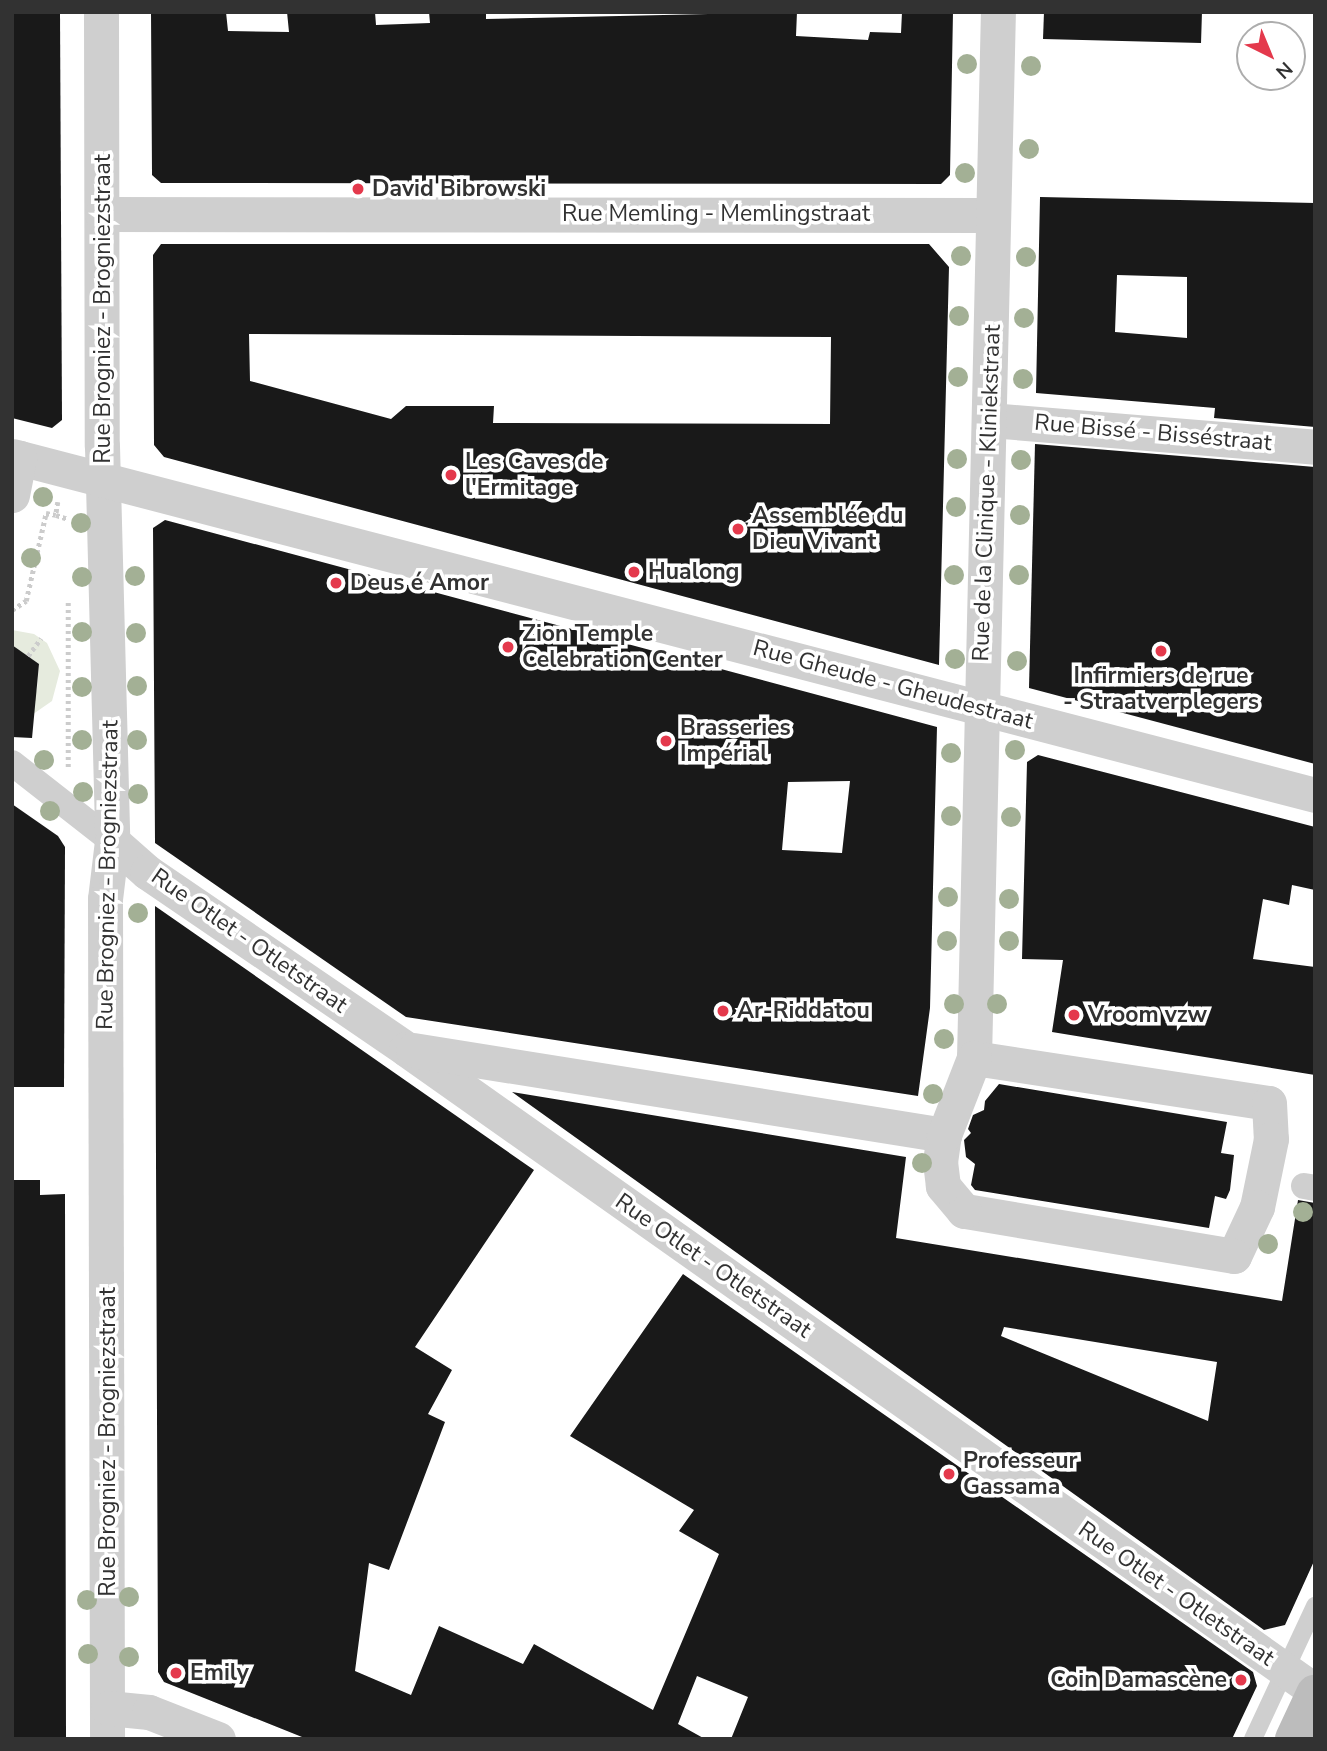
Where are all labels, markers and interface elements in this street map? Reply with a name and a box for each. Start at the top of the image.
north arrow [1236,21,1306,91]
text: N [1270,56,1298,84]
street label: Rue Brogniez - Brogniezstraat [89,154,117,464]
place label: David Bibrowski [372,175,546,203]
marker: David Bibrowski [350,181,366,197]
street label: Rue Memling - Memlingstraat [562,200,870,228]
street label: Rue de la Clinique - Kliniekstraat [967,324,1007,662]
street label: Rue Bissé - Bisséstraat [1033,409,1273,457]
place label: Les Caves de l'Ermitage [465,448,603,502]
marker: Les Caves de l'Ermitage [443,467,459,483]
place label: Assemblée du Dieu Vivant [752,502,903,556]
marker: Assemblée du Dieu Vivant [730,521,746,537]
place label: Hualong [648,558,739,586]
marker: Hualong [626,564,642,580]
place label: Deus é Amor [350,569,489,597]
marker: Deus é Amor [328,575,344,591]
place label: Zion Temple Celebration Center [522,620,723,674]
street label: Rue Gheude - Gheudestraat [750,634,1036,736]
marker: Zion Temple Celebration Center [500,639,516,655]
marker: Infirmiers de rue - Straatverplegers [1153,643,1169,659]
place label: Infirmiers de rue - Straatverplegers [1063,662,1259,716]
place label: Brasseries Impérial [680,714,791,768]
street label: Rue Brogniez - Brogniezstraat [91,720,125,1030]
marker: Brasseries Impérial [658,733,674,749]
street label: Rue Otlet - Otletstraat [146,863,352,1019]
place label: Ar-Riddatou [737,997,870,1025]
place label: Vroom vzw [1088,1001,1207,1029]
marker: Ar-Riddatou [715,1003,731,1019]
marker: Vroom vzw [1066,1007,1082,1023]
street label: Rue Otlet - Otletstraat [610,1188,816,1344]
street label: Rue Brogniez - Brogniezstraat [94,1287,122,1597]
place label: Professeur Gassama [963,1447,1078,1501]
marker: Professeur Gassama [941,1466,957,1482]
street label: Rue Otlet - Otletstraat [1073,1516,1279,1672]
place label: Emily [190,1659,249,1687]
marker: Emily [168,1665,184,1681]
place label: Coin Damascène [1050,1666,1227,1694]
marker: Coin Damascène [1233,1672,1249,1688]

